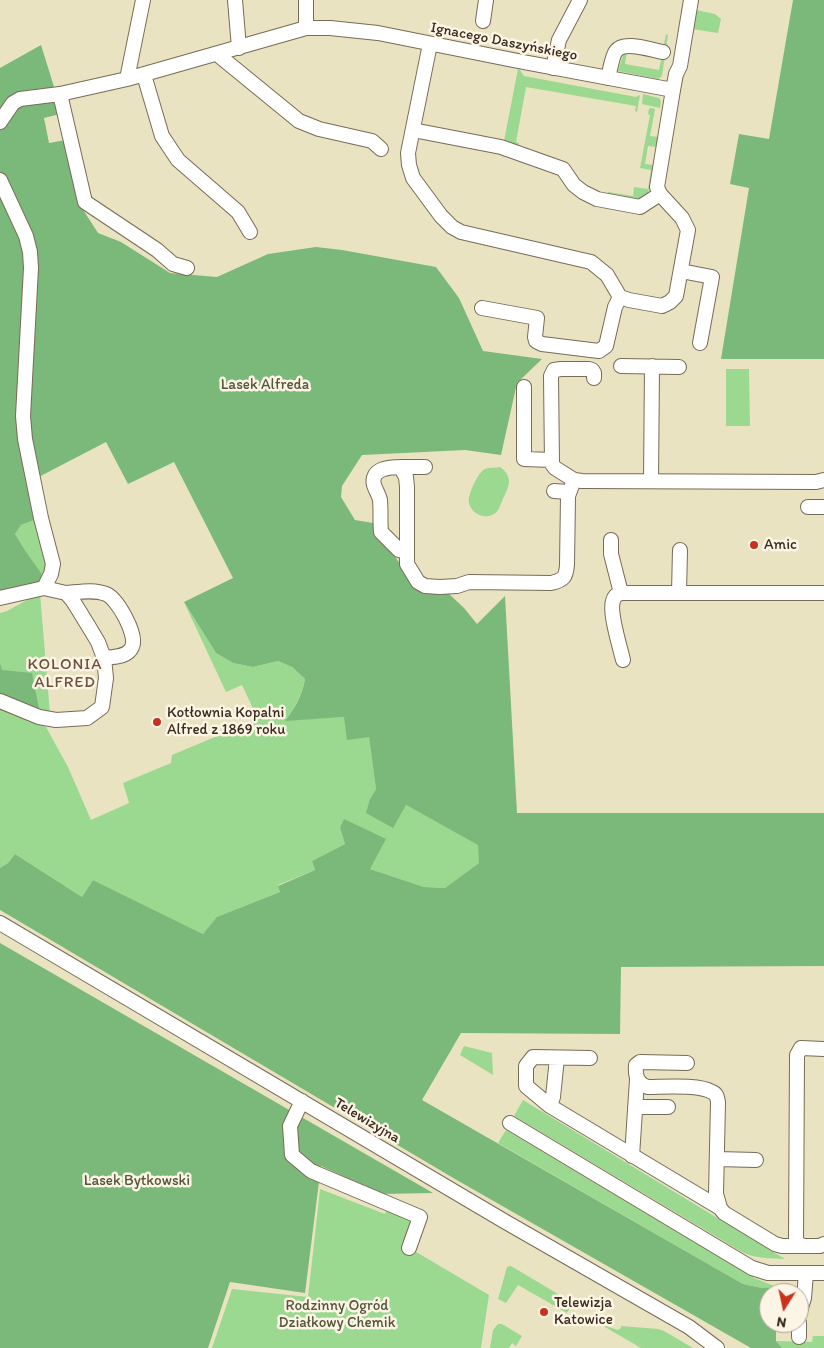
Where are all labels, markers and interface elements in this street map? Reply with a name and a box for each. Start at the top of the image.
street label: Ignacego Daszyńskiego [429,19,579,65]
park label: Lasek Alfreda [221,376,309,394]
place label: Amic [764,536,797,554]
marker: Amic [748,539,760,551]
district label: KOLONIA ALFRED [27,655,103,693]
place label: Kotłownia Kopalni Alfred z 1869 roku [167,704,285,739]
marker: Kotłownia Kopalni Alfred z 1869 roku [151,716,163,728]
street label: Telewizyjna [331,1094,403,1148]
park label: Lasek Bytkowski [84,1172,190,1190]
north arrow [759,1283,809,1333]
place label: Telewizja Katowice [554,1294,613,1329]
park label: Rodzinny Ogród Działkowy Chemik [279,1297,395,1332]
marker: Telewizja Katowice [538,1306,550,1318]
text: N [775,1313,788,1331]

